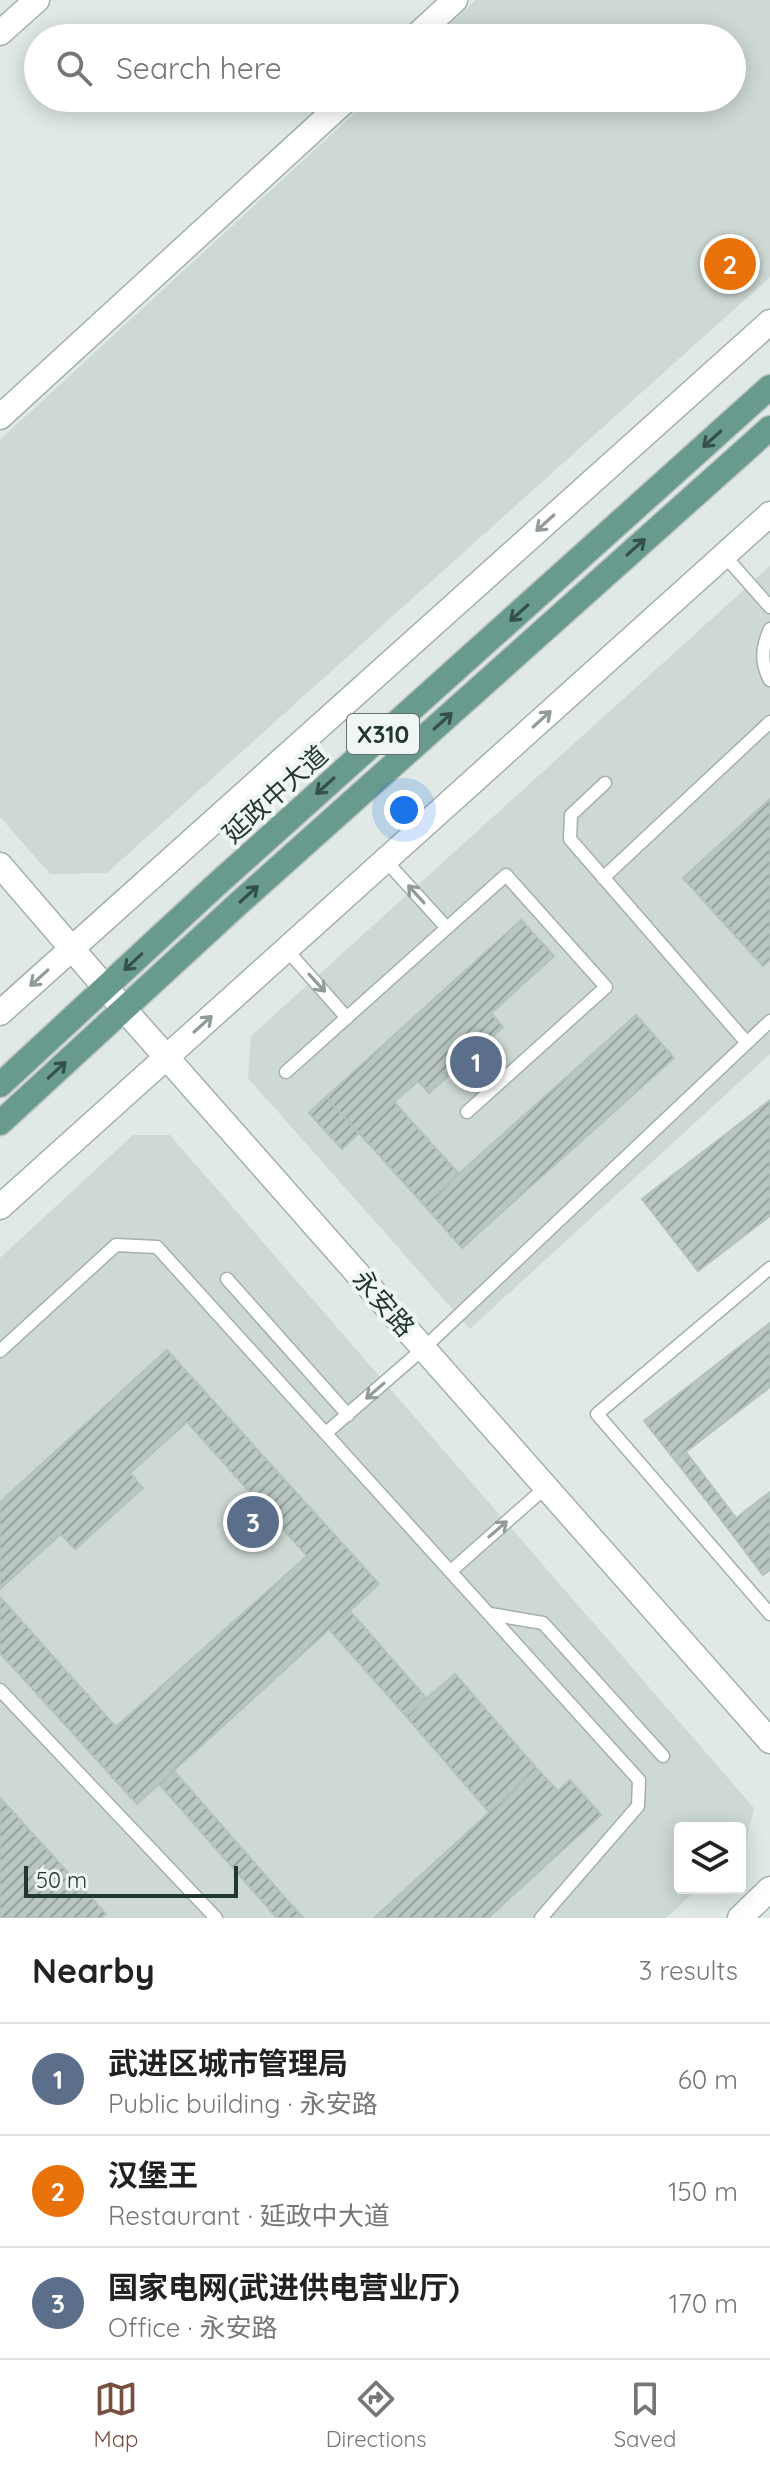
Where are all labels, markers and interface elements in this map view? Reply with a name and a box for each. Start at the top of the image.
search box [24,24,746,112]
icon: search [52,46,96,90]
text: Search here [116,49,282,87]
pin: 2 [704,234,756,294]
one-way arrow [702,429,723,448]
one-way arrow [536,514,556,532]
one-way arrow [626,539,646,557]
one-way arrow [509,603,529,621]
one-way arrow [532,710,552,728]
one-way arrow [432,712,452,730]
road number: X310 [347,714,419,754]
street label: 延政中大道 [216,738,334,850]
one-way arrow [316,777,336,795]
your location [384,790,424,830]
one-way arrow [238,885,258,903]
one-way arrow [407,885,425,905]
one-way arrow [123,952,143,971]
one-way arrow [29,968,49,987]
one-way arrow [307,973,325,993]
one-way arrow [193,1015,213,1033]
pin: 1 [450,1032,502,1092]
one-way arrow [47,1060,67,1079]
street label: 永安路 [346,1263,422,1343]
one-way arrow [365,1382,385,1400]
pin: 3 [227,1492,279,1552]
one-way arrow [488,1521,508,1539]
map controls [674,1822,746,1894]
button: layers [674,1822,746,1894]
scale bar [24,1862,238,1898]
text: 50 m [36,1866,87,1894]
text: Nearby [32,1949,155,1992]
text: 3 results [639,1954,738,1987]
text: 武进区城市管理局 [108,2044,348,2082]
text: 1 [53,2063,63,2096]
text: 60 m [678,2063,738,2096]
text: Public building · 永安路 [108,2087,378,2120]
text: 汉堡王 [108,2156,198,2194]
text: 2 [51,2175,65,2208]
text: 150 m [668,2175,738,2208]
text: Restaurant · 延政中大道 [108,2199,390,2232]
text: 国家电网(武进供电营业厅) [108,2268,459,2306]
text: 3 [51,2287,65,2320]
text: 170 m [669,2287,738,2320]
text: Office · 永安路 [108,2311,278,2344]
tab: Map [94,2377,138,2453]
tab: Directions [326,2377,426,2453]
tab: Saved [614,2377,676,2453]

